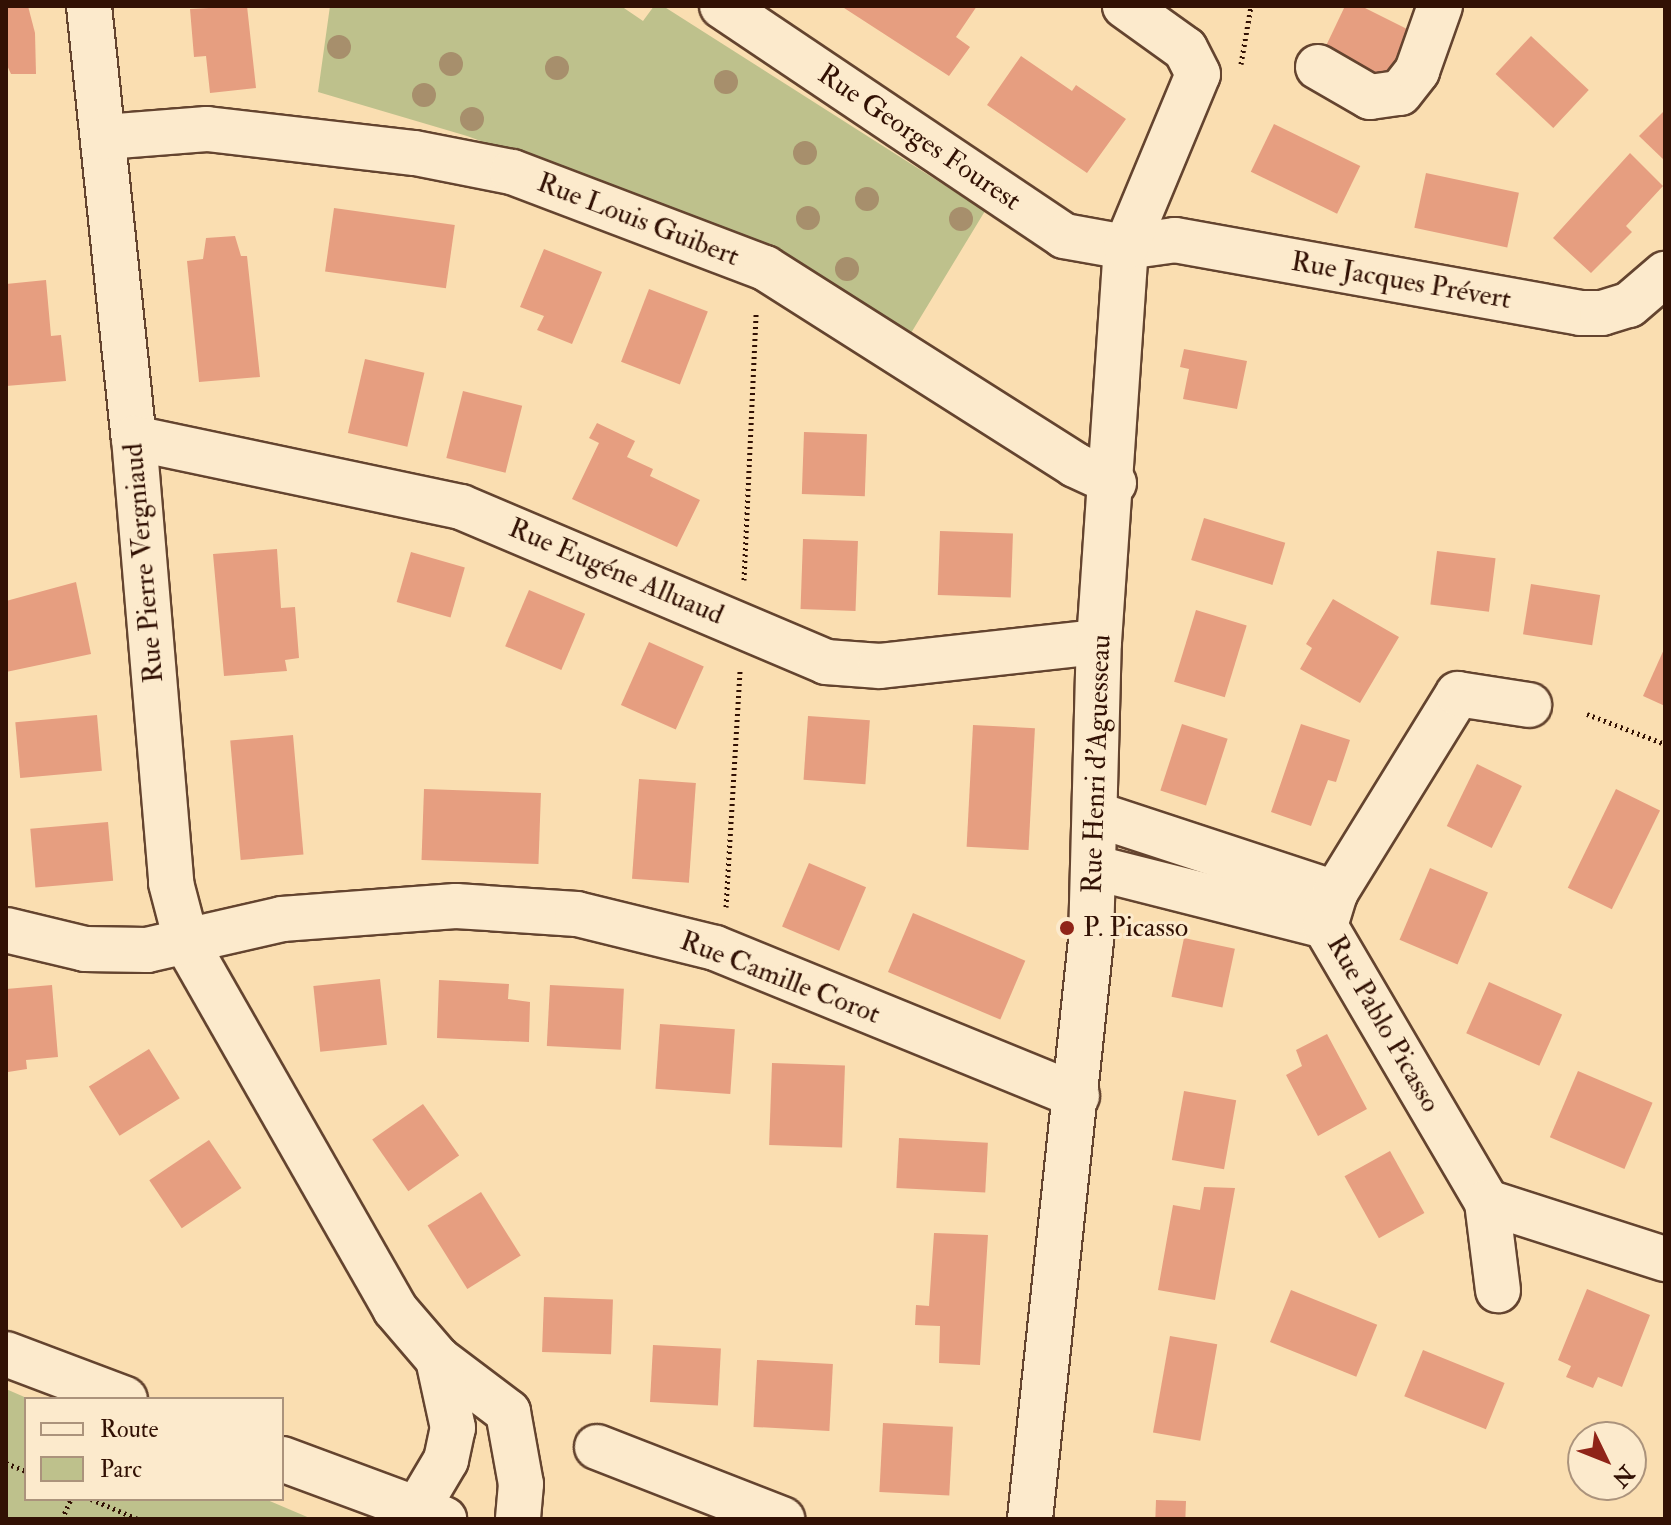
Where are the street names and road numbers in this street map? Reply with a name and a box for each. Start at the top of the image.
street label: Rue Georges Fourest [811,58,1027,218]
street label: Rue Louis Guibert [532,166,744,274]
street label: Rue Jacques Prévert [1288,245,1514,317]
street label: Rue Pierre Vergniaud [117,442,171,684]
street label: Rue Eugéne Alluaud [503,512,729,632]
street label: Rue Henri d'Aguesseau [1076,634,1118,894]
street label: Rue Camille Corot [675,924,885,1032]
street label: Rue Pablo Picasso [1319,930,1447,1118]

